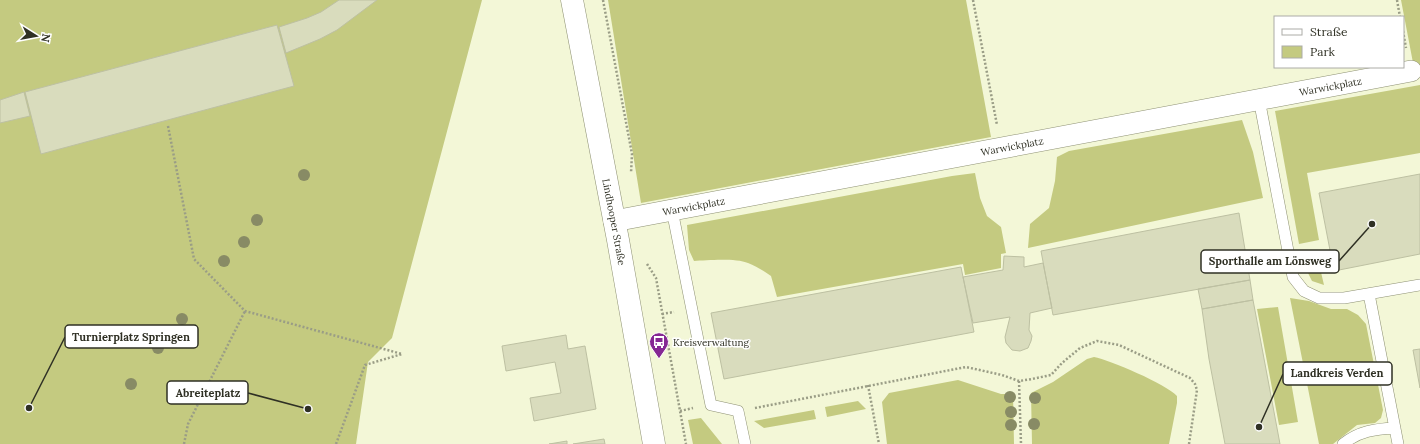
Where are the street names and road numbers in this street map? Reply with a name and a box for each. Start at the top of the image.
street label: Warwickplatz [1298,74,1363,99]
street label: Warwickplatz [980,134,1045,159]
street label: Lindhooper Straße [599,178,628,267]
street label: Warwickplatz [661,194,726,219]

